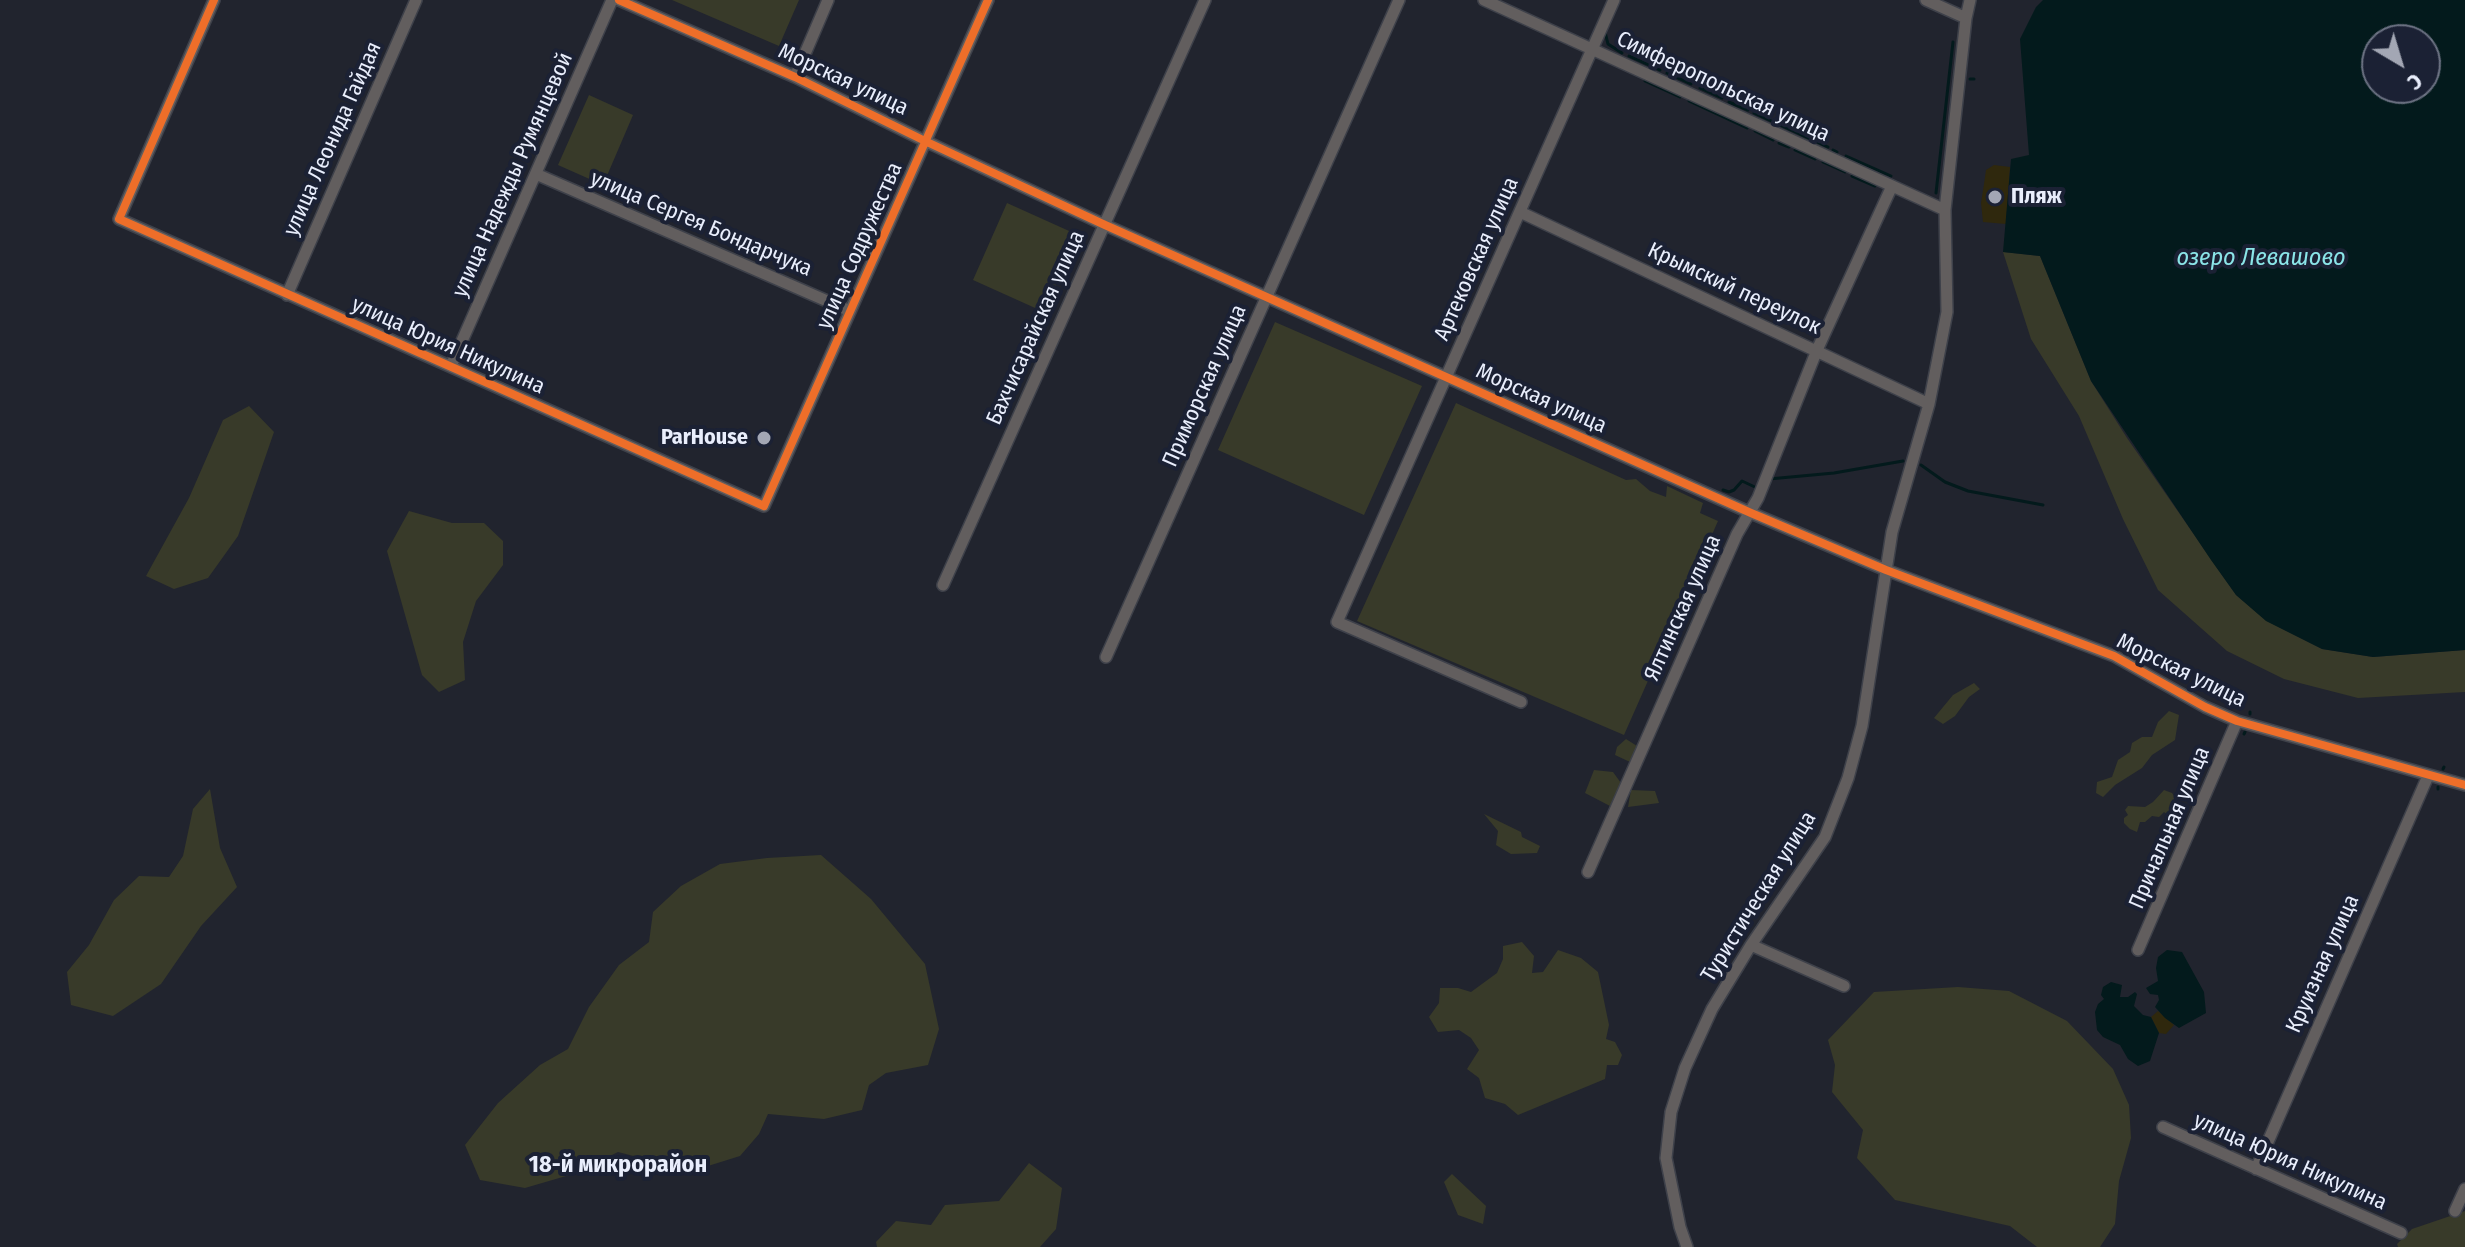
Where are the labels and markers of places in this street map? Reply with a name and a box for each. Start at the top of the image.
place label: Пляж [2011,184,2062,210]
marker: Пляж [1986,188,2004,206]
place label: ParHouse [661,425,748,451]
marker: ParHouse [755,429,773,447]

